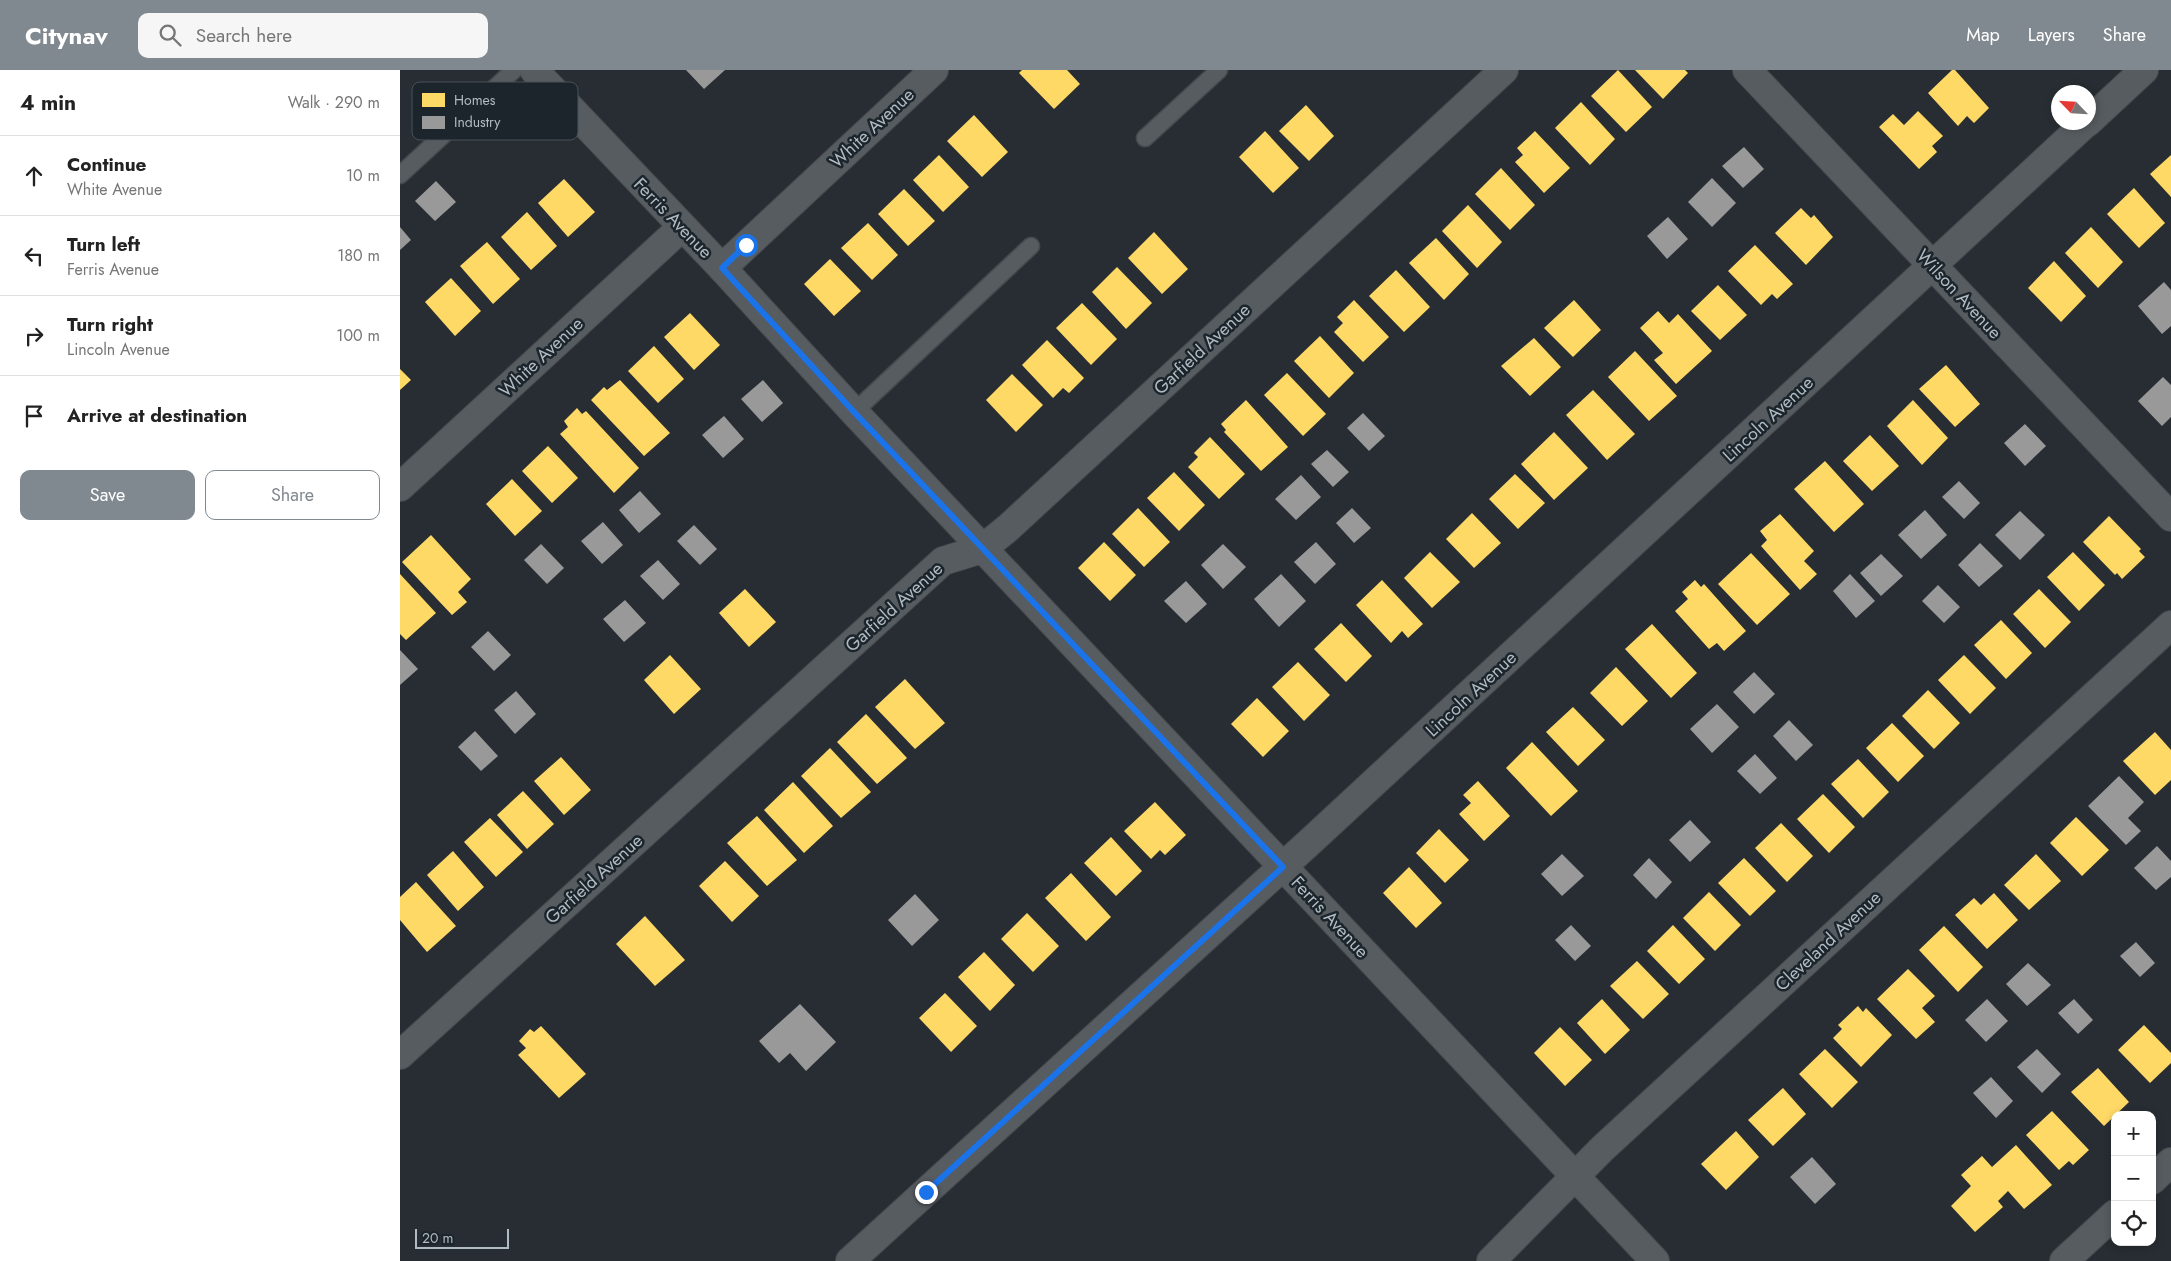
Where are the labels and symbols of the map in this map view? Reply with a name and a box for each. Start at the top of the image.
legend [412,82,578,140]
street label: White Avenue [824,82,920,174]
north arrow [2051,85,2096,130]
text: Homes [454,90,496,110]
text: Industry [454,112,501,132]
street label: Ferris Avenue [628,172,718,264]
route start [735,234,758,257]
street label: Wilson Avenue [1910,243,2008,345]
street label: Garfield Avenue [1148,297,1256,401]
street label: White Avenue [493,311,589,403]
street label: Lincoln Avenue [1717,370,1819,468]
street label: Garfield Avenue [839,556,949,658]
street label: Lincoln Avenue [1420,645,1522,743]
street label: Garfield Avenue [539,828,649,930]
street label: Ferris Avenue [1285,870,1375,964]
street label: Cleveland Avenue [1769,885,1887,997]
route end [915,1181,938,1204]
scale bar [415,1226,509,1249]

